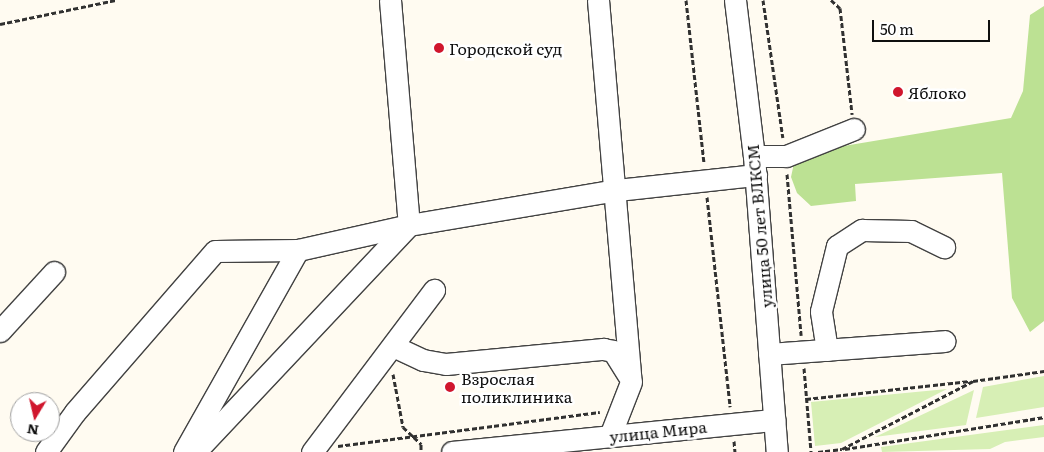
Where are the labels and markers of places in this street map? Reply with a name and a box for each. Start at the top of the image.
place label: Городской суд [449,38,562,58]
marker: Городской суд [433,42,445,54]
place label: Яблоко [908,82,966,102]
marker: Яблоко [892,86,904,98]
place label: Взрослая поликлиника [461,368,572,406]
marker: Взрослая поликлиника [443,380,457,394]

